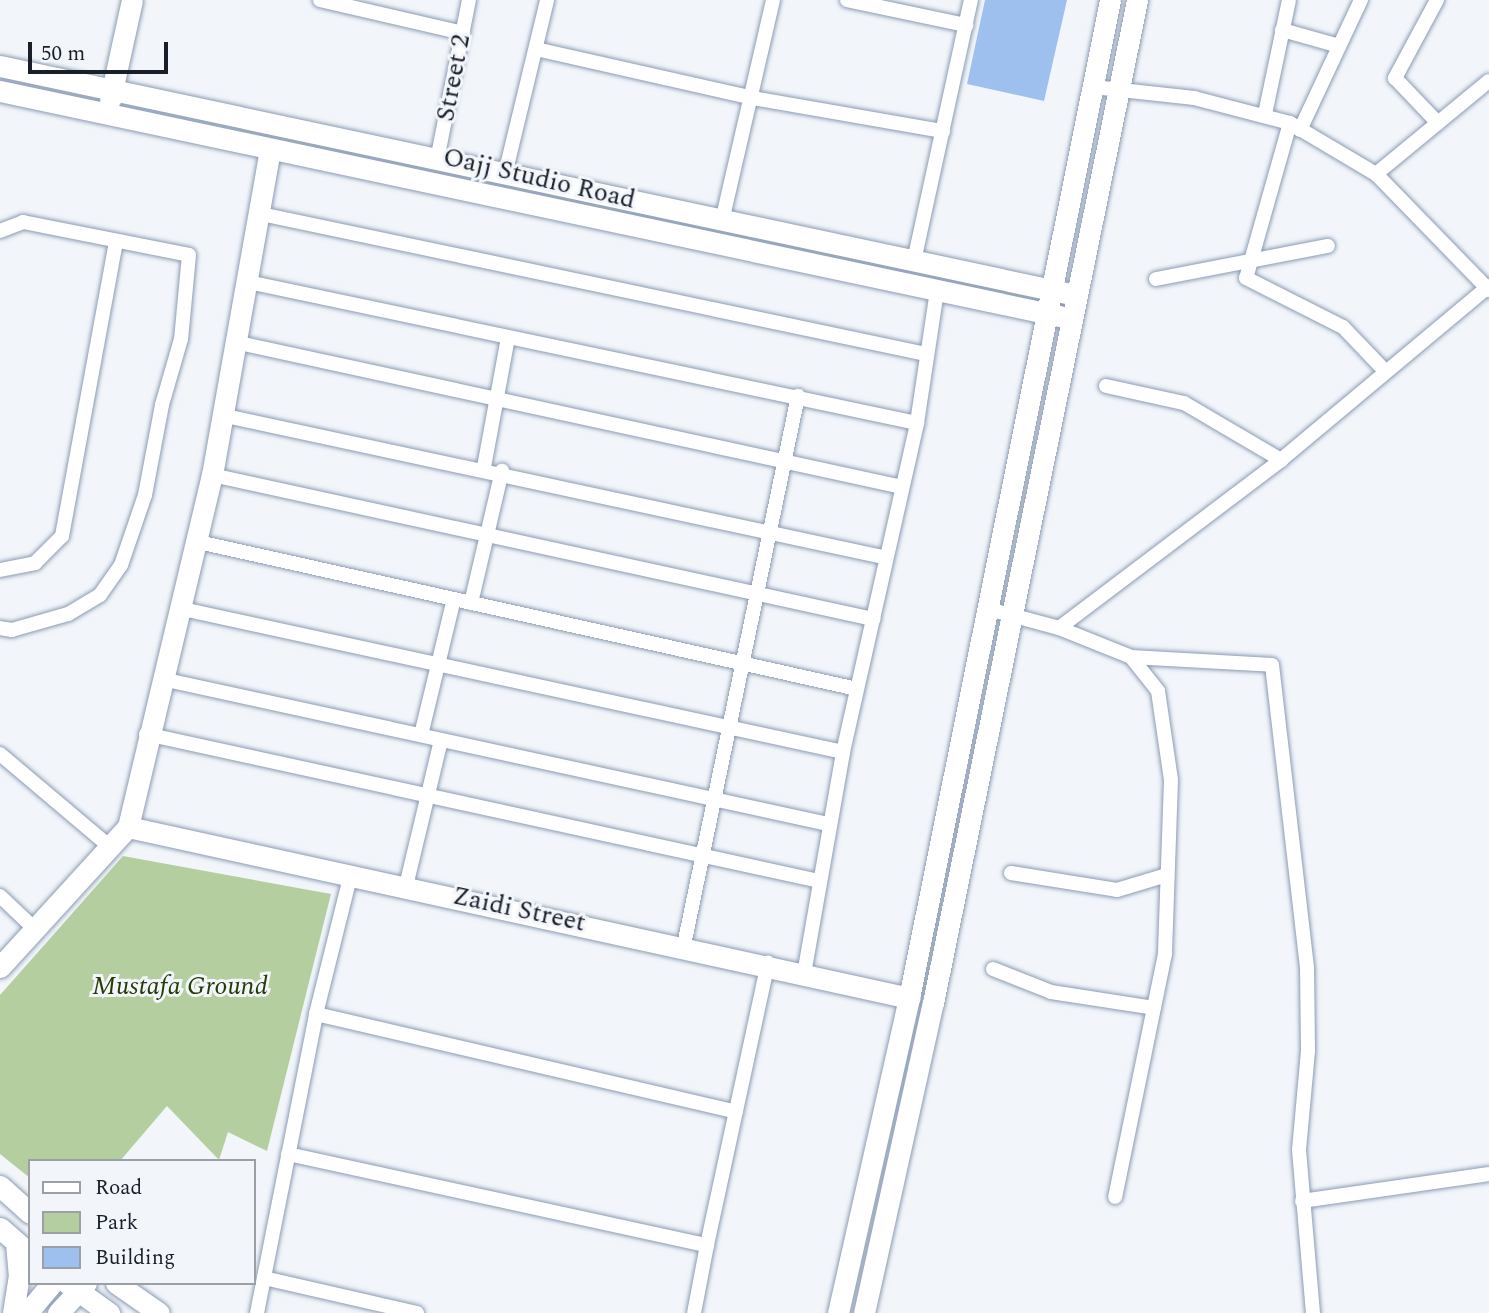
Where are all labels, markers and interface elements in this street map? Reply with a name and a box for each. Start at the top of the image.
scale bar [32,28,172,72]
street label: Street 2 [430,32,478,124]
text: 50 m [41,38,85,70]
street label: Oajj Studio Road [440,142,638,216]
street label: Zaidi Street [450,881,588,939]
park label: Mustafa Ground [92,971,268,1003]
legend [28,1159,256,1285]
text: Road [95,1172,142,1204]
text: Park [95,1207,138,1239]
text: Building [95,1242,175,1274]

